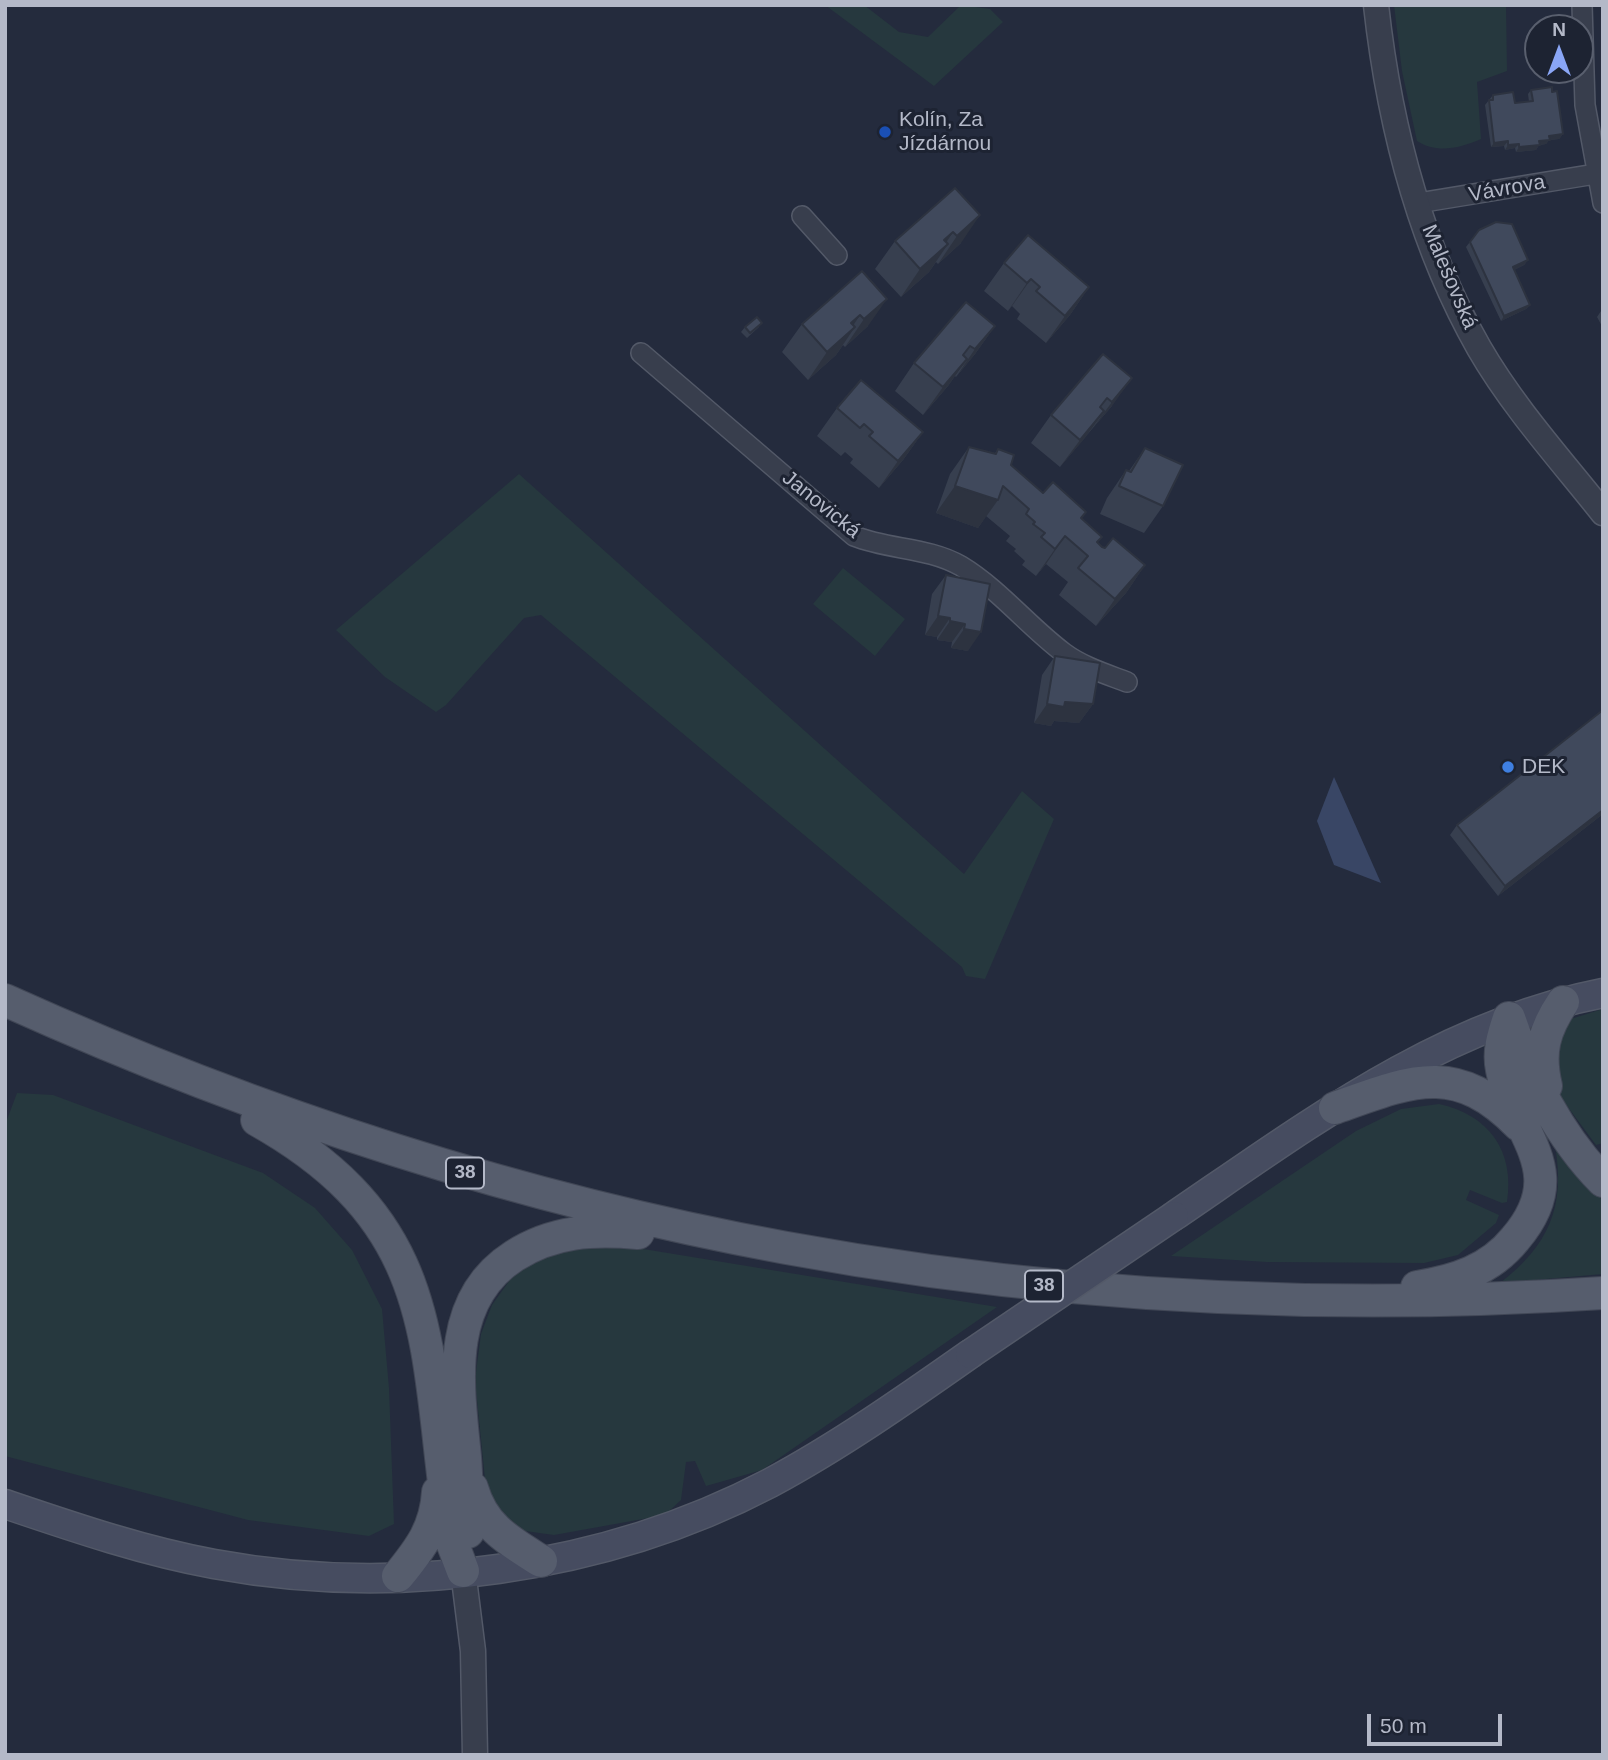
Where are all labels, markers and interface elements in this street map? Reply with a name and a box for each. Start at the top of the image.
north arrow [1524,14,1594,84]
text: N [1552,19,1566,40]
place label: Kolín, Za Jízdárnou [899,107,991,157]
marker: Kolín, Za Jízdárnou [877,124,893,140]
street label: Vávrova [1467,170,1547,208]
street label: Malešovská [1416,221,1482,333]
street label: Janovická [777,466,865,544]
place label: DEK [1522,754,1565,780]
marker: DEK [1500,759,1516,775]
road number: 38 [446,1158,484,1189]
road number: 38 [1025,1270,1063,1302]
scale bar [1370,1700,1505,1744]
text: 50 m [1380,1714,1427,1737]

